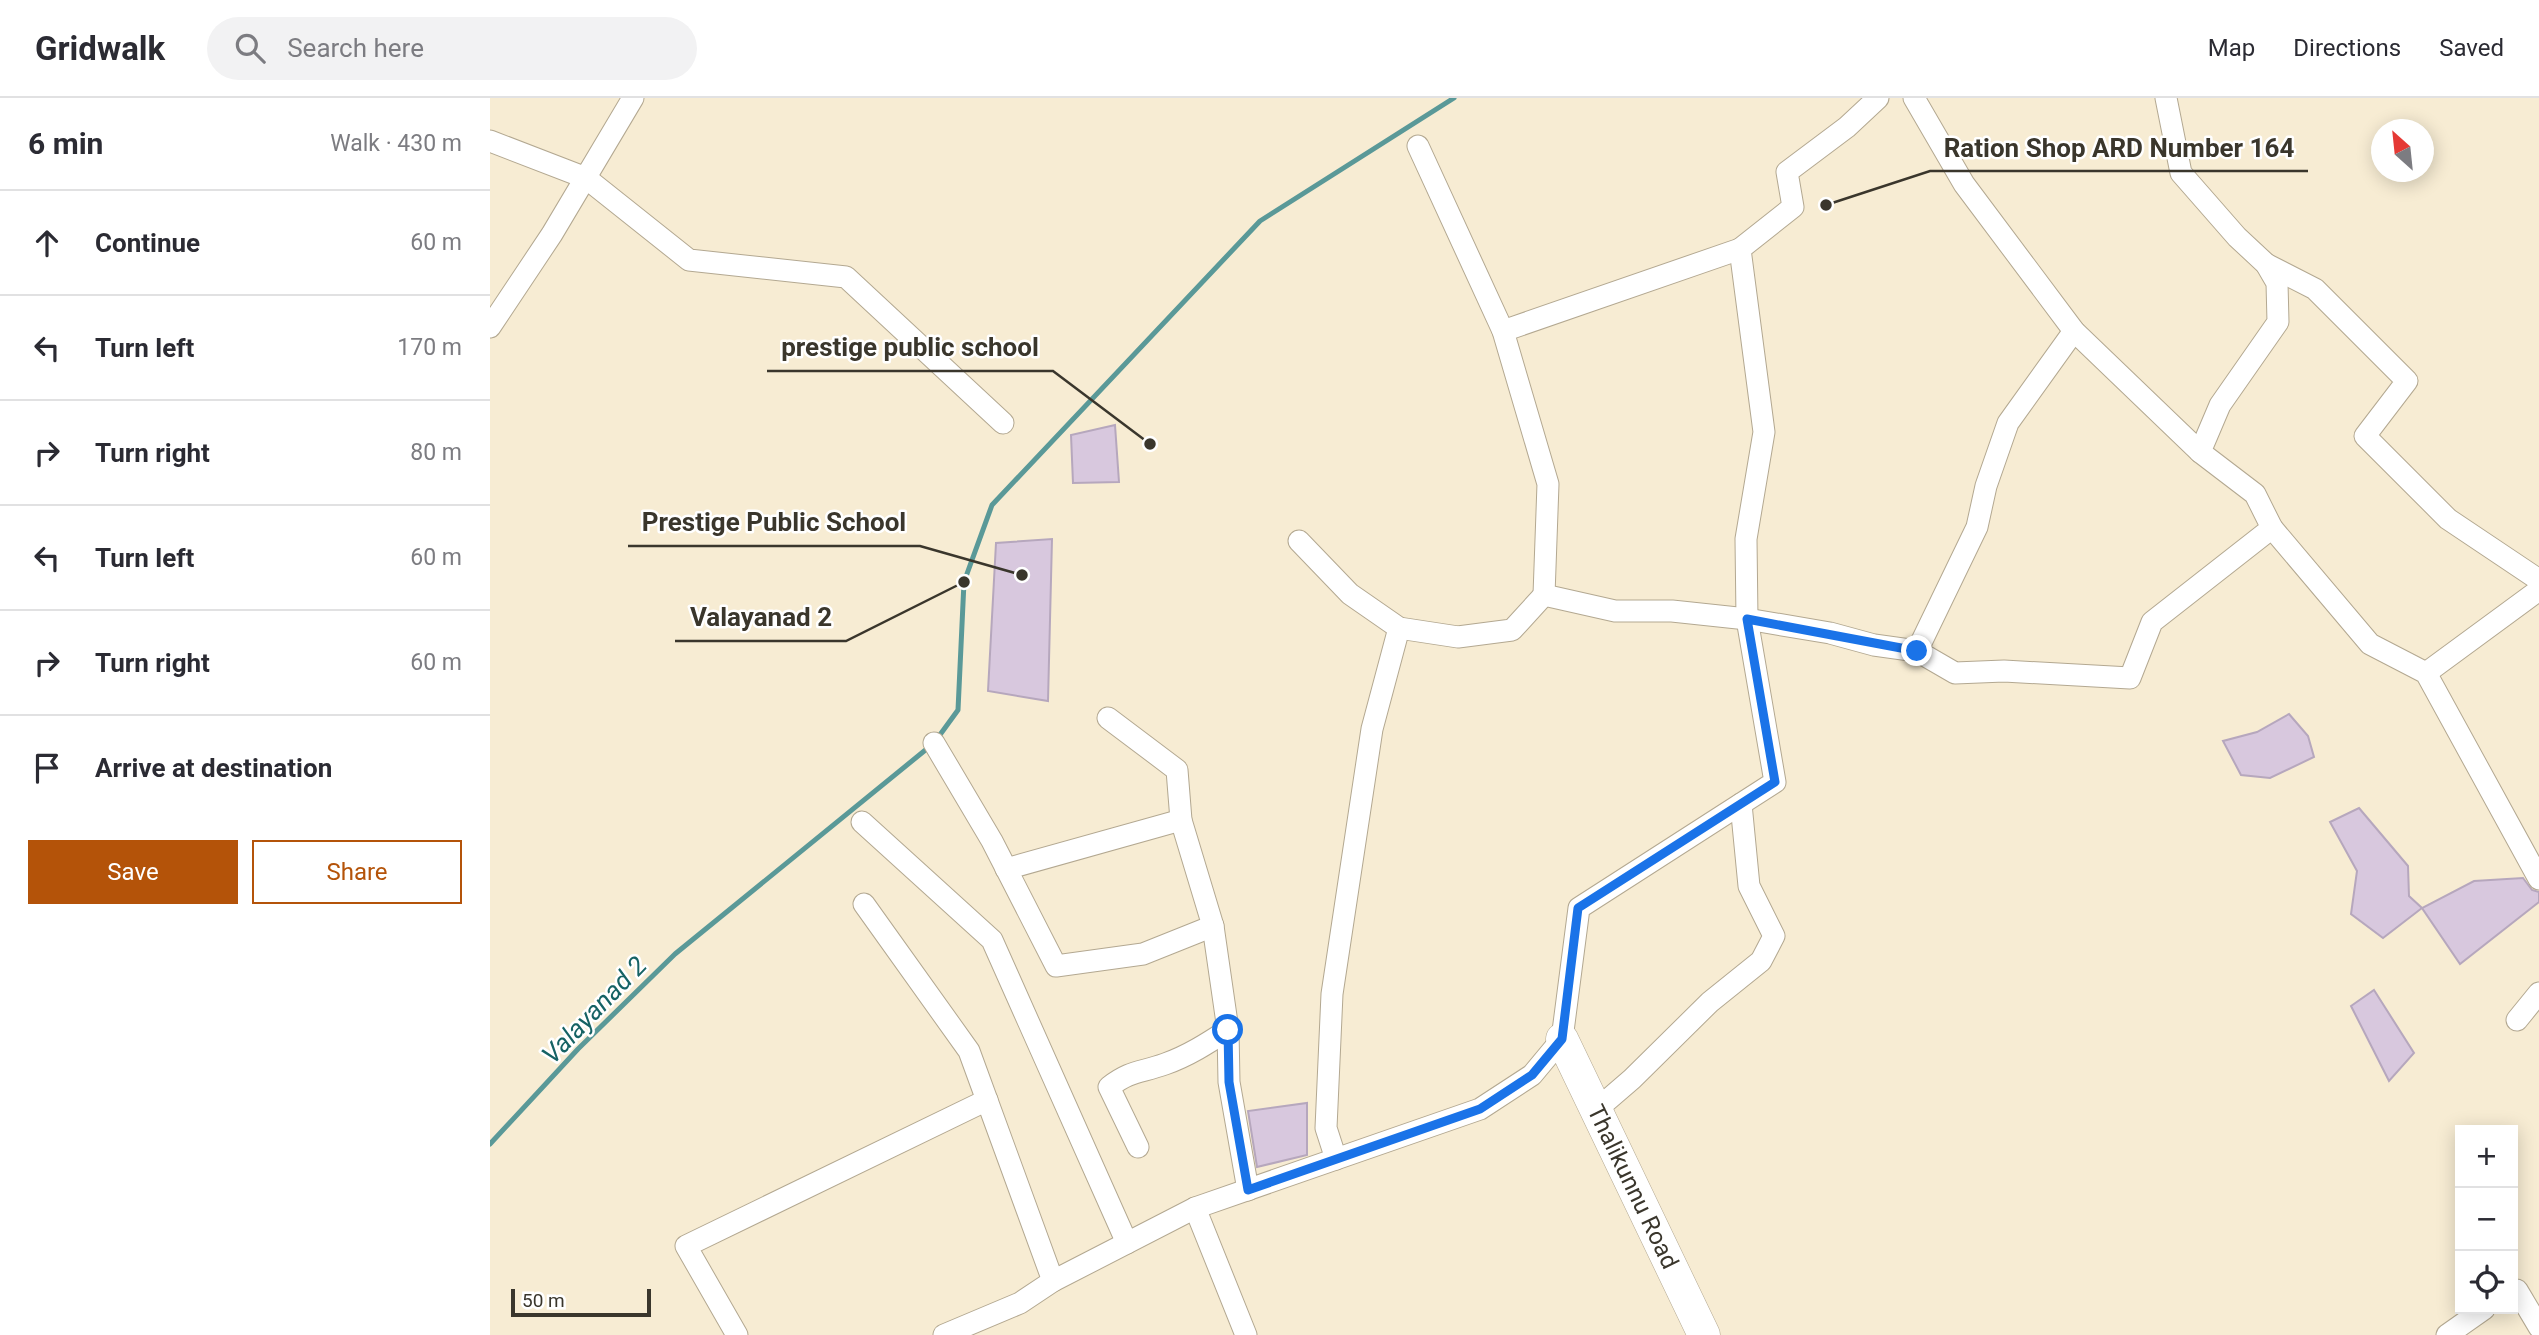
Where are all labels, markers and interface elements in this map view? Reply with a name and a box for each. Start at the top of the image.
search box [207,17,697,80]
text: Gridwalk [35,29,165,68]
icon: search [231,29,269,67]
text: Search here [287,33,424,63]
text: Map [2208,34,2255,62]
text: Directions [2293,34,2401,62]
text: Saved [2439,34,2504,62]
north arrow [2371,119,2434,182]
callout: Ration Shop ARD Number 164 [1930,124,2308,171]
text: 6 min [28,126,103,161]
text: Walk · 430 m [330,130,462,157]
text: Ration Shop ARD Number 164 [1944,133,2294,163]
icon: ahead [28,224,66,262]
text: Continue [95,228,200,258]
text: 60 m [410,229,462,256]
callout: prestige public school [767,324,1053,371]
icon: left [28,329,66,367]
text: prestige public school [781,332,1039,362]
text: Turn left [95,333,194,363]
text: 170 m [397,334,462,361]
icon: right [28,434,66,472]
text: Turn right [95,438,210,468]
text: 80 m [410,439,462,466]
callout: Prestige Public School [628,499,920,546]
text: Prestige Public School [642,507,906,537]
icon: left [28,539,66,577]
text: Turn left [95,543,194,573]
text: 60 m [410,544,462,571]
callout: Valayanad 2 [675,594,846,641]
text: Valayanad 2 [690,602,832,632]
route end [1901,635,1932,666]
icon: right [28,644,66,682]
text: Turn right [95,648,210,678]
text: 60 m [410,649,462,676]
icon: arrive [28,749,66,787]
text: Arrive at destination [95,753,332,783]
button: Save [28,840,238,904]
button: Share [252,840,462,904]
water label: Valayanad 2 [536,950,652,1070]
route start [1212,1014,1243,1045]
street label: Thalikunnu Road [1582,1100,1684,1273]
map controls [2455,1125,2518,1314]
button: + [2455,1125,2518,1188]
button: − [2455,1188,2518,1251]
button: locate [2455,1251,2518,1314]
scale bar [511,1286,651,1318]
text: 50 m [522,1289,565,1312]

